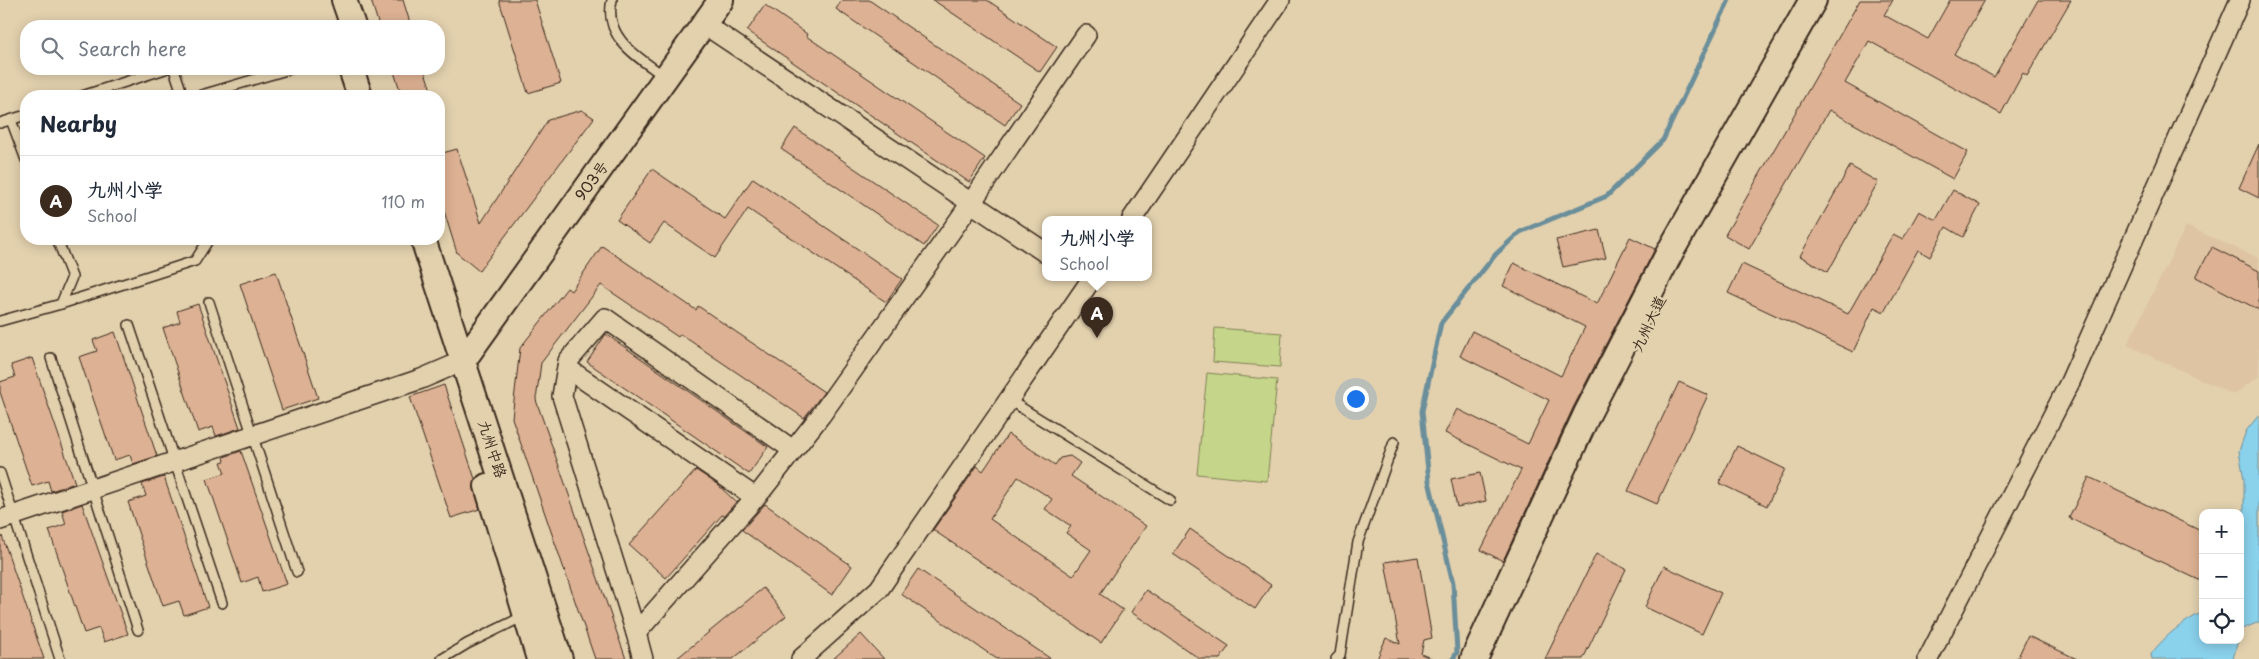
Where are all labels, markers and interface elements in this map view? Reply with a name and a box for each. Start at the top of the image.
search box [20,20,445,75]
icon: search [38,34,66,62]
text: Search here [78,34,187,62]
text: Nearby [40,107,117,139]
street label: 903号 [568,155,613,205]
text: 九州小学 [87,175,163,203]
text: A [50,189,62,213]
text: 110 m [382,189,425,213]
text: School [87,203,137,227]
popup [1042,216,1152,281]
text: 九州小学 [1059,223,1135,251]
text: School [1059,251,1109,275]
street label: 九州大道 [1625,291,1671,355]
pin: A [1081,297,1113,338]
your location [1343,386,1369,412]
street label: 九州中路 [473,416,514,481]
map controls [2199,509,2244,644]
button: + [2199,509,2244,554]
button: − [2199,554,2244,599]
button: locate [2199,599,2244,644]

